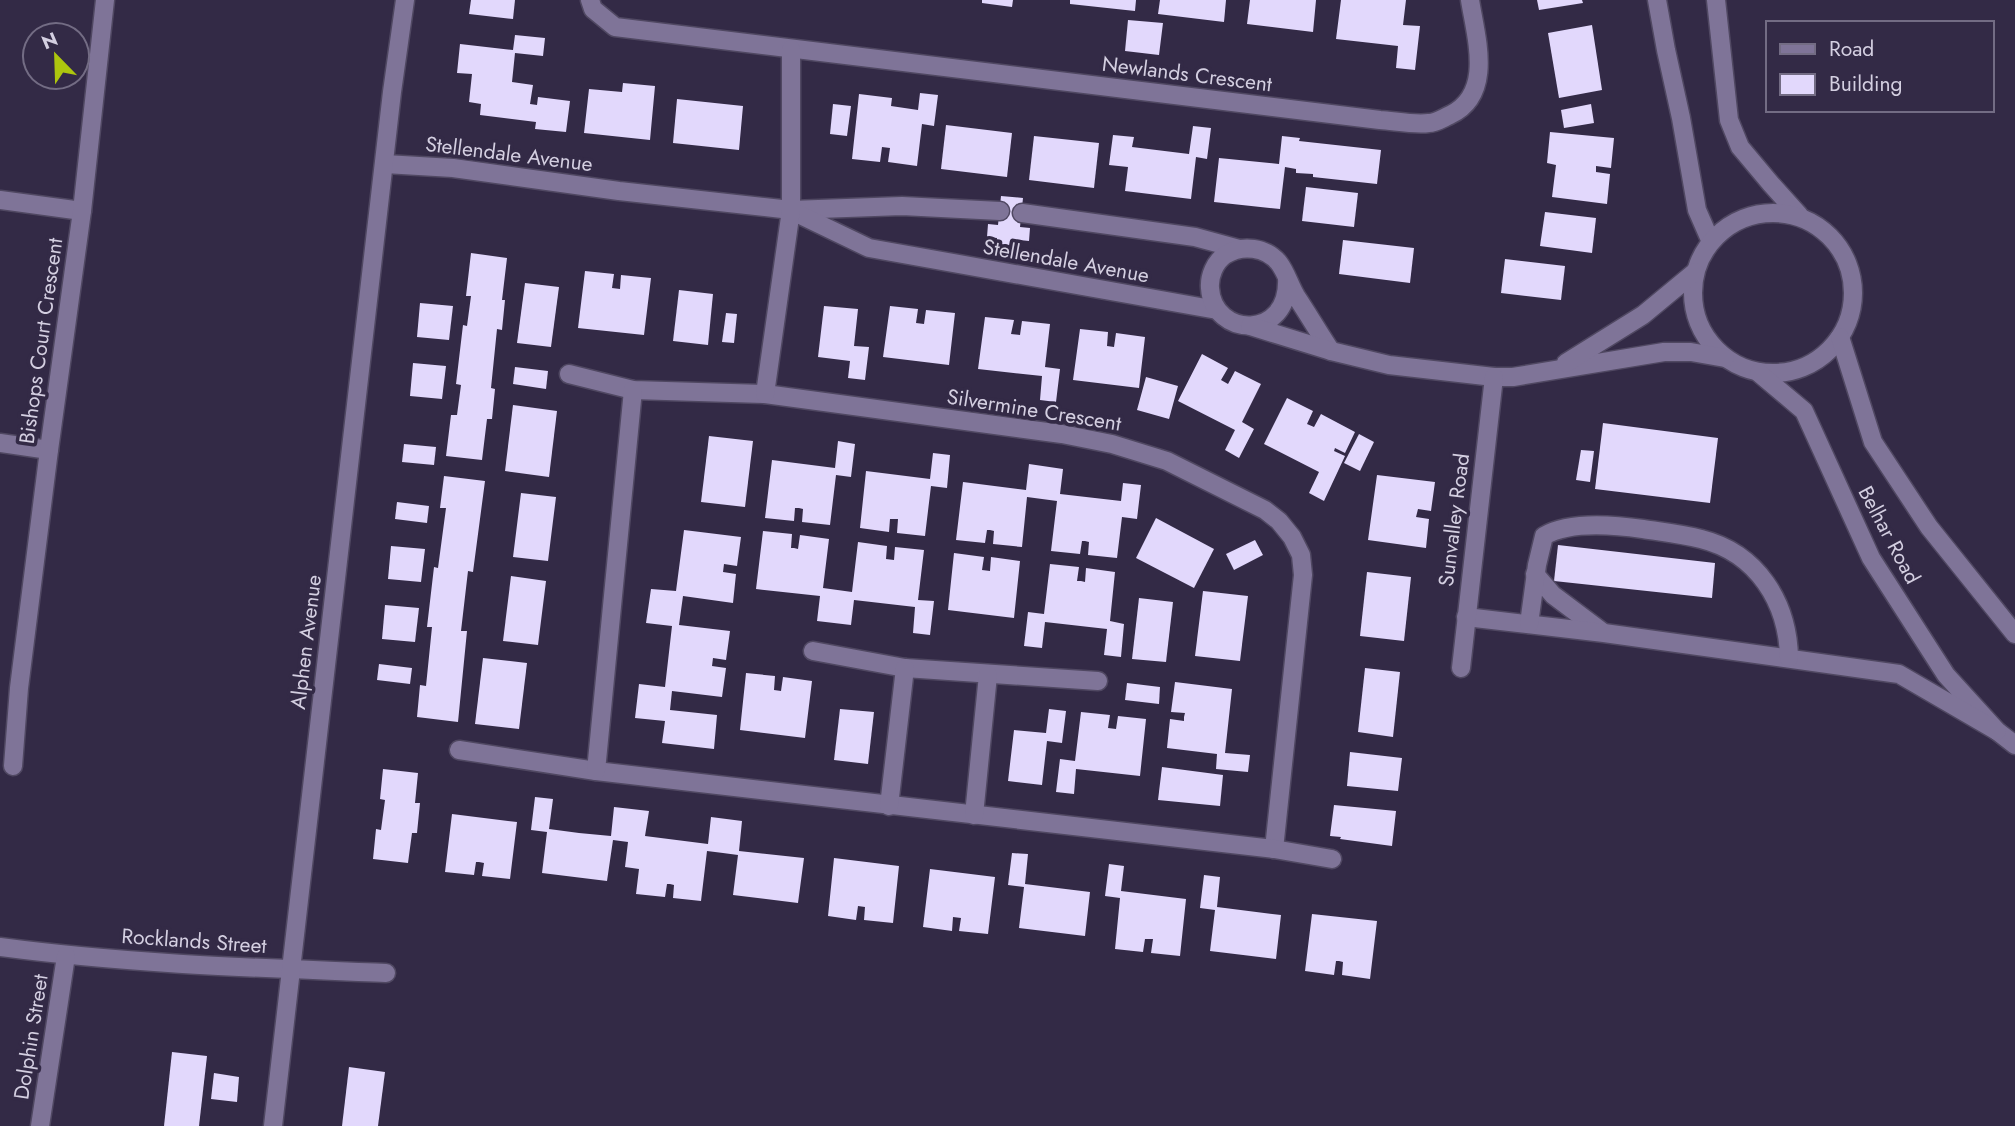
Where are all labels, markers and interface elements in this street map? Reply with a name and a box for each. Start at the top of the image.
north arrow [21,21,91,91]
legend [1766,21,1994,112]
text: N [37,25,62,56]
text: Road [1829,34,1874,64]
street label: Newlands Crescent [1100,49,1274,99]
text: Building [1829,69,1902,99]
street label: Stellendale Avenue [424,129,595,179]
street label: Stellendale Avenue [981,232,1152,290]
street label: Bishops Court Crescent [12,236,70,446]
street label: Silvermine Crescent [945,381,1123,439]
street label: Sunvalley Road [1431,452,1477,588]
street label: Belhar Road [1851,481,1927,589]
street label: Alphen Avenue [283,573,329,711]
street label: Rocklands Street [120,921,268,961]
street label: Dolphin Street [6,972,56,1102]

